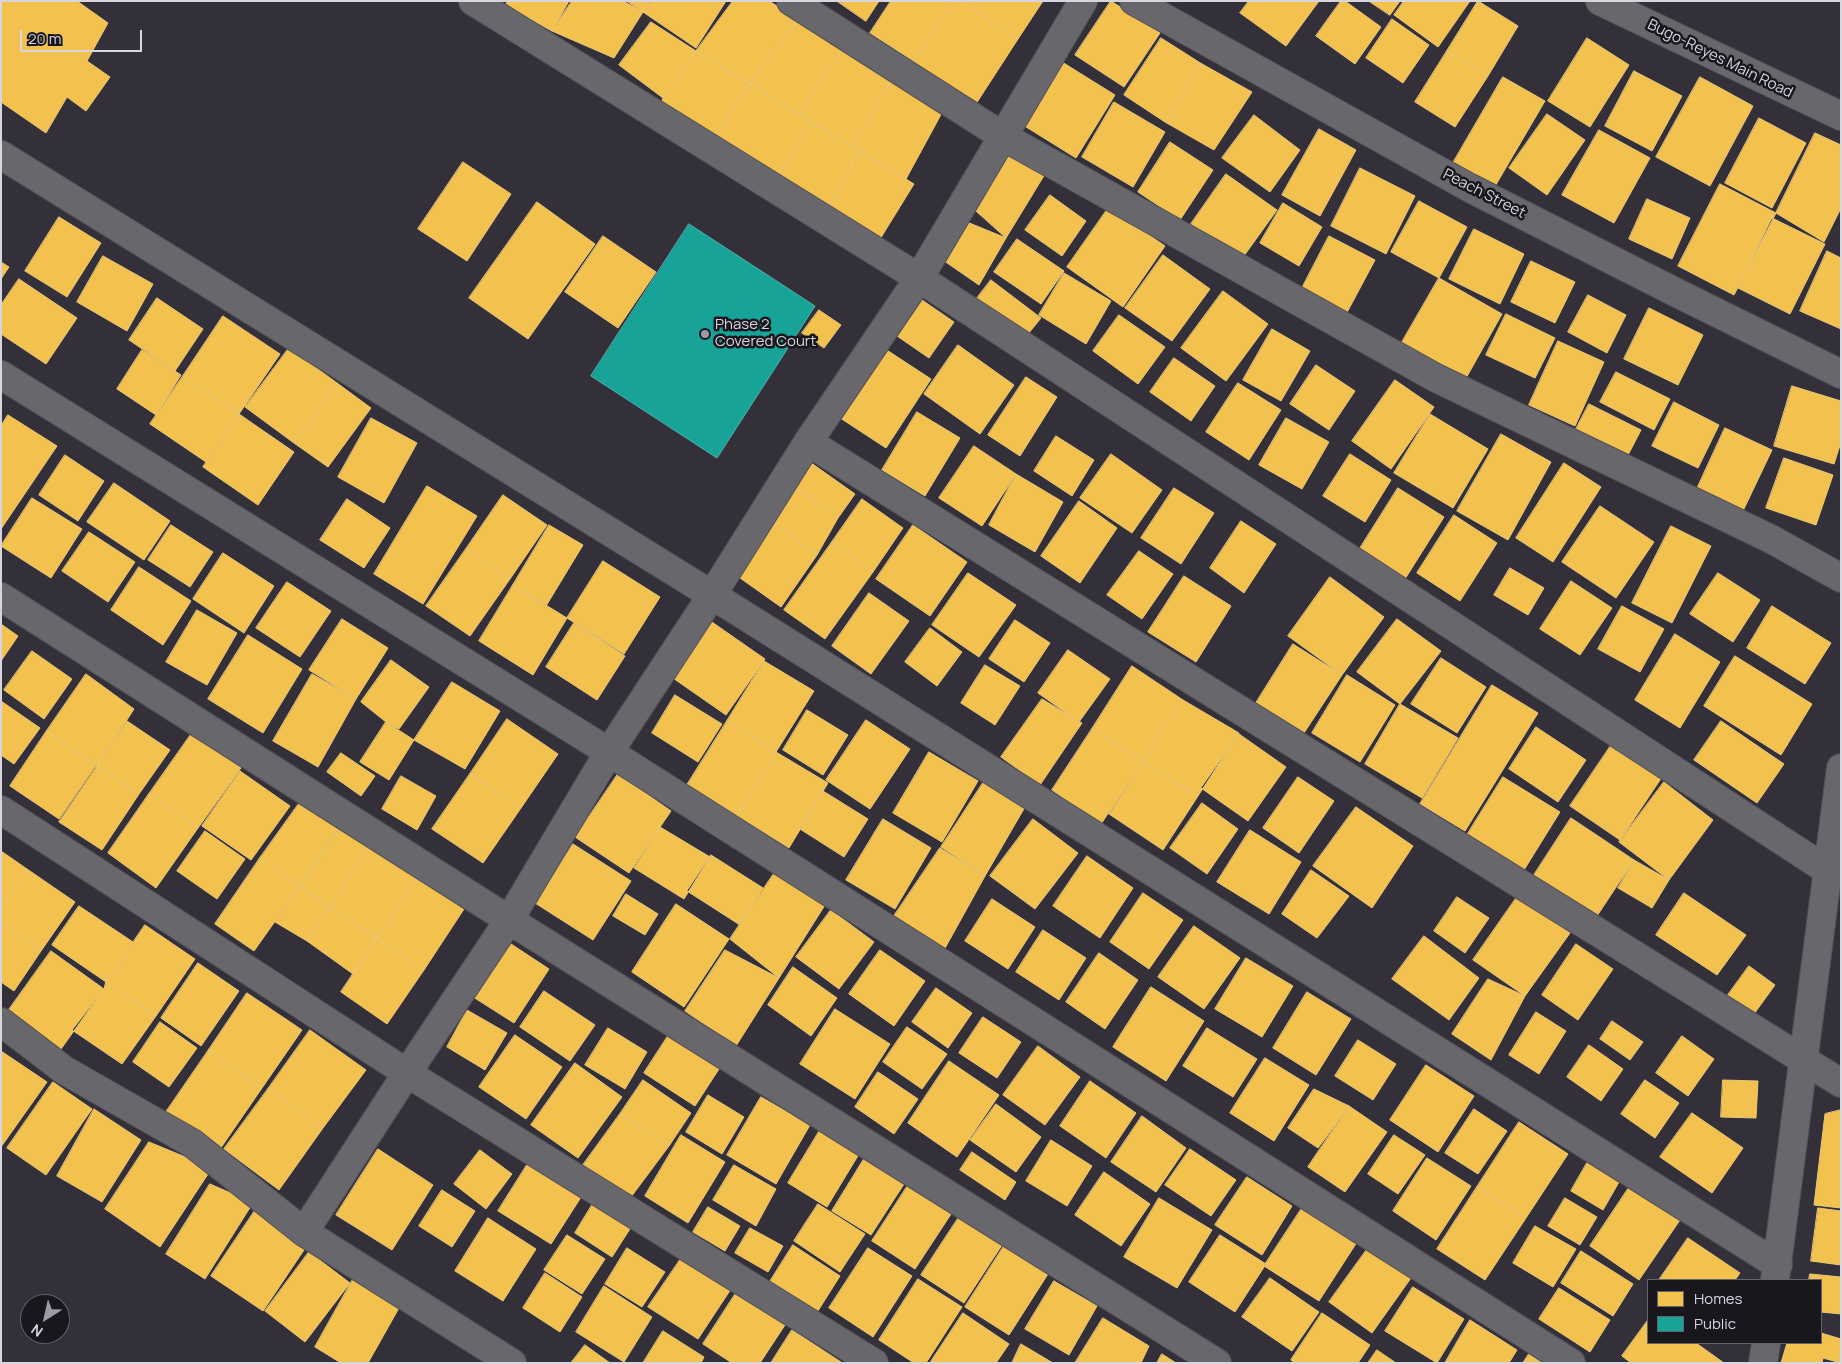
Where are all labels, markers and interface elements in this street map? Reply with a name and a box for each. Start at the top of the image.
street label: Bugo-Reyes Main Road [1644,16,1796,102]
scale bar [22,20,145,52]
text: 20 m [28,28,61,49]
street label: Peach Street [1440,165,1528,223]
place label: Phase 2 Covered Court [715,316,816,351]
marker: Phase 2 Covered Court [699,328,711,340]
legend [1647,1279,1822,1344]
text: Homes [1694,1288,1742,1309]
north arrow [20,1294,70,1344]
text: Public [1694,1313,1736,1334]
text: N [27,1320,46,1342]

